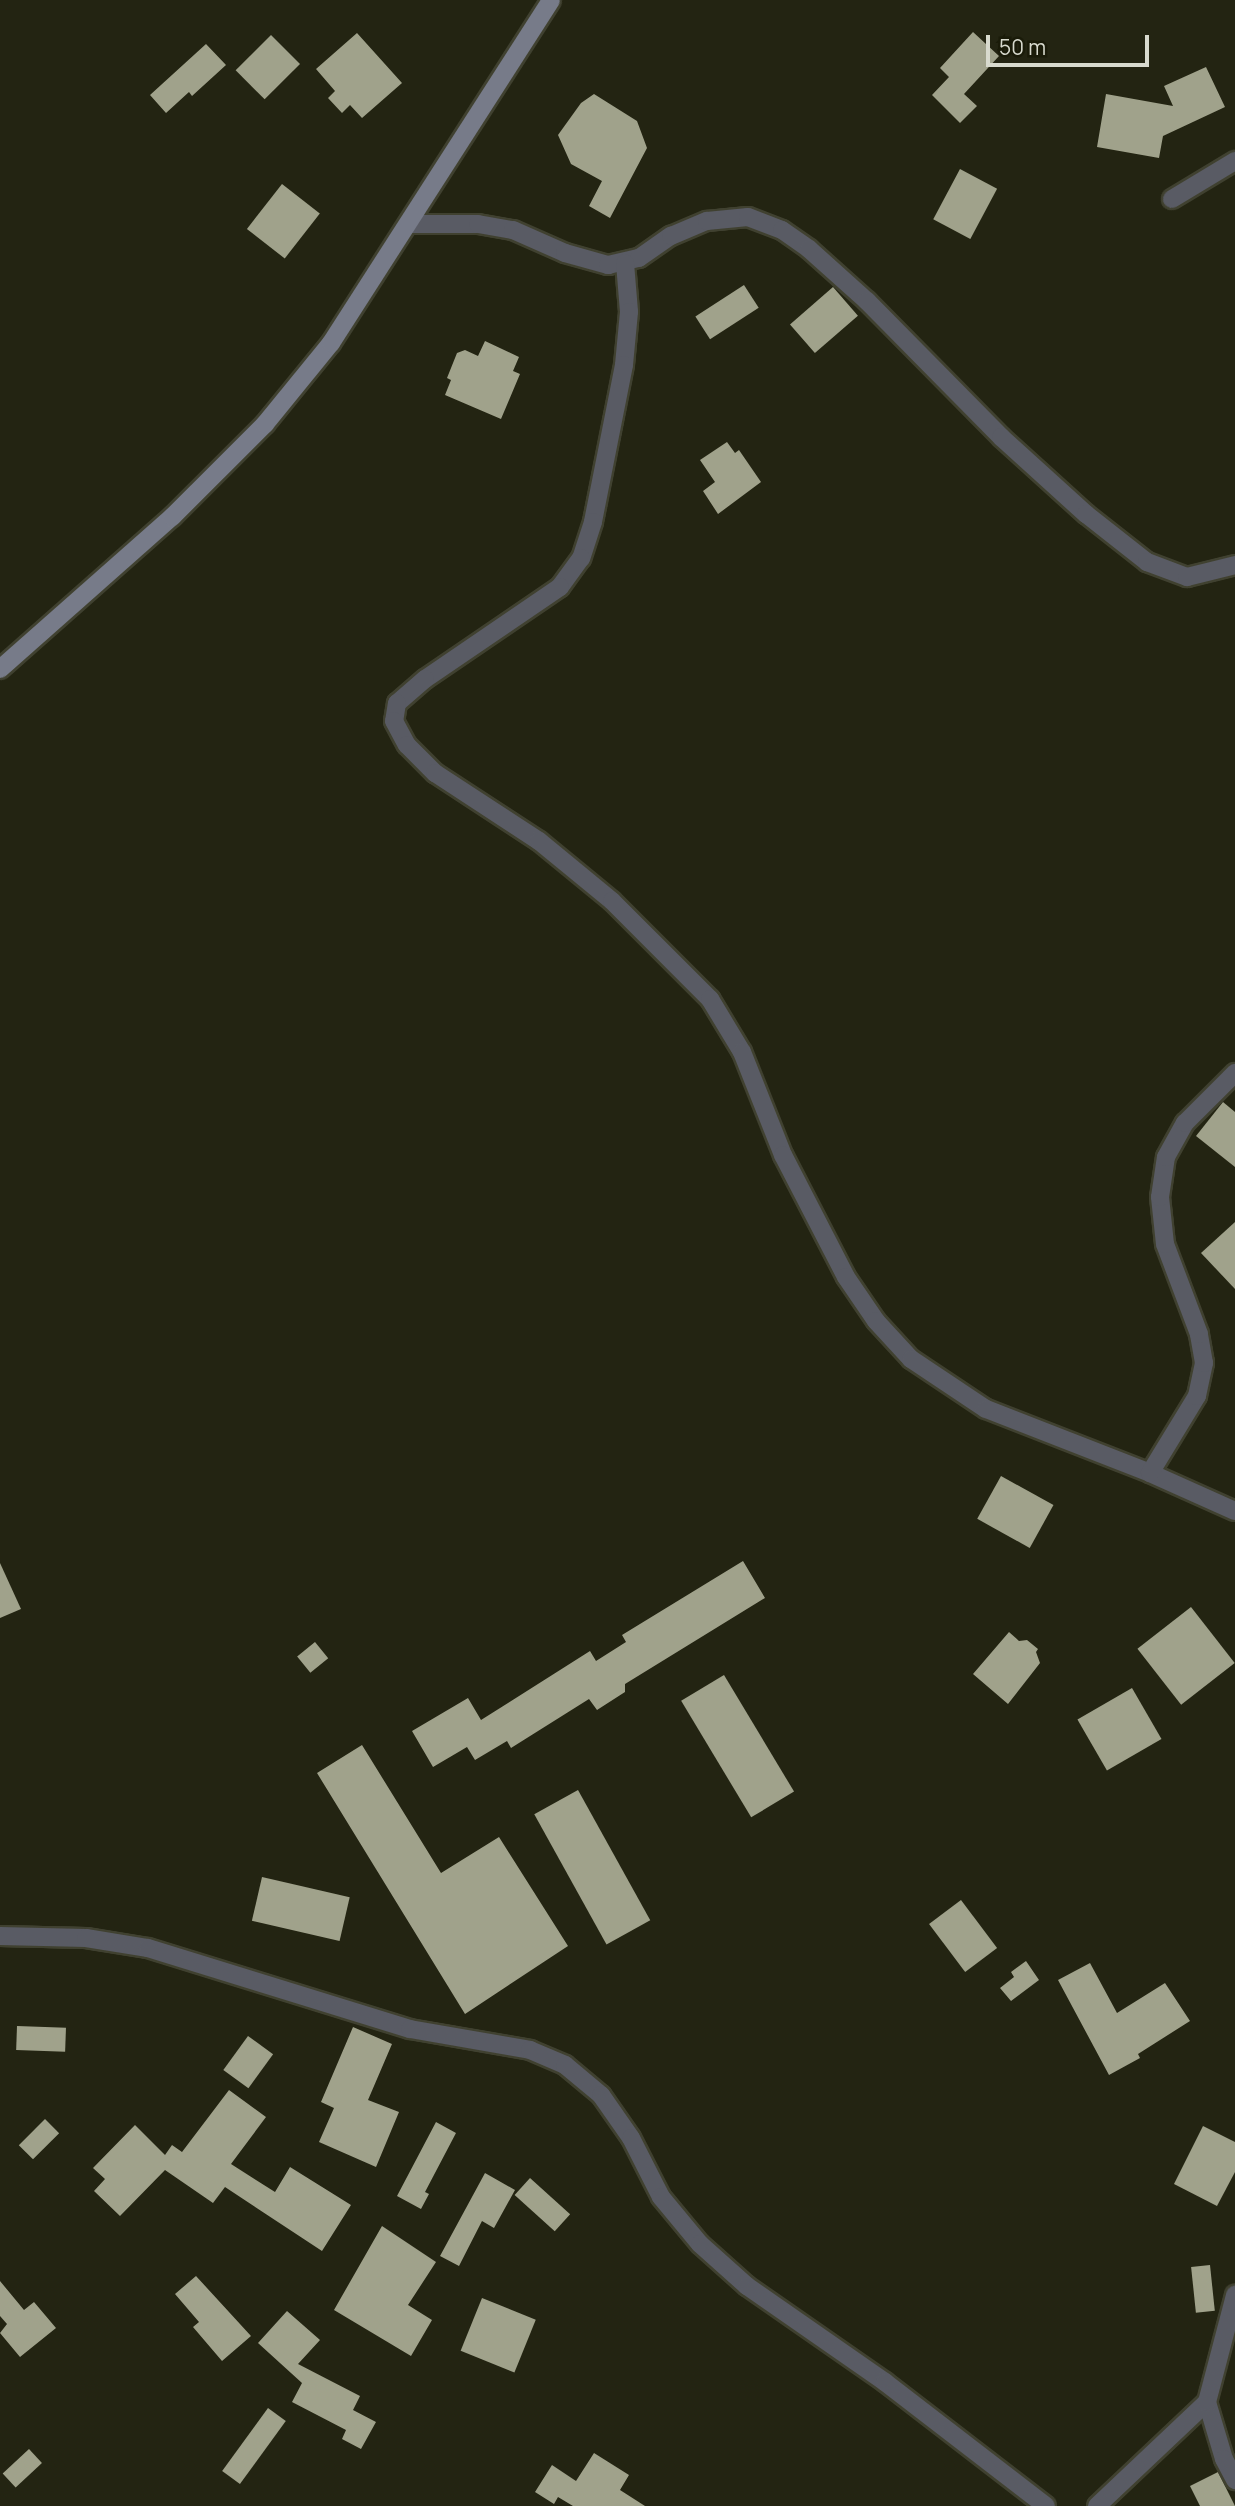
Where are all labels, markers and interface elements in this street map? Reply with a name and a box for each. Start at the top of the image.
scale bar [990,21,1153,65]
text: 50 m [999,33,1046,61]

